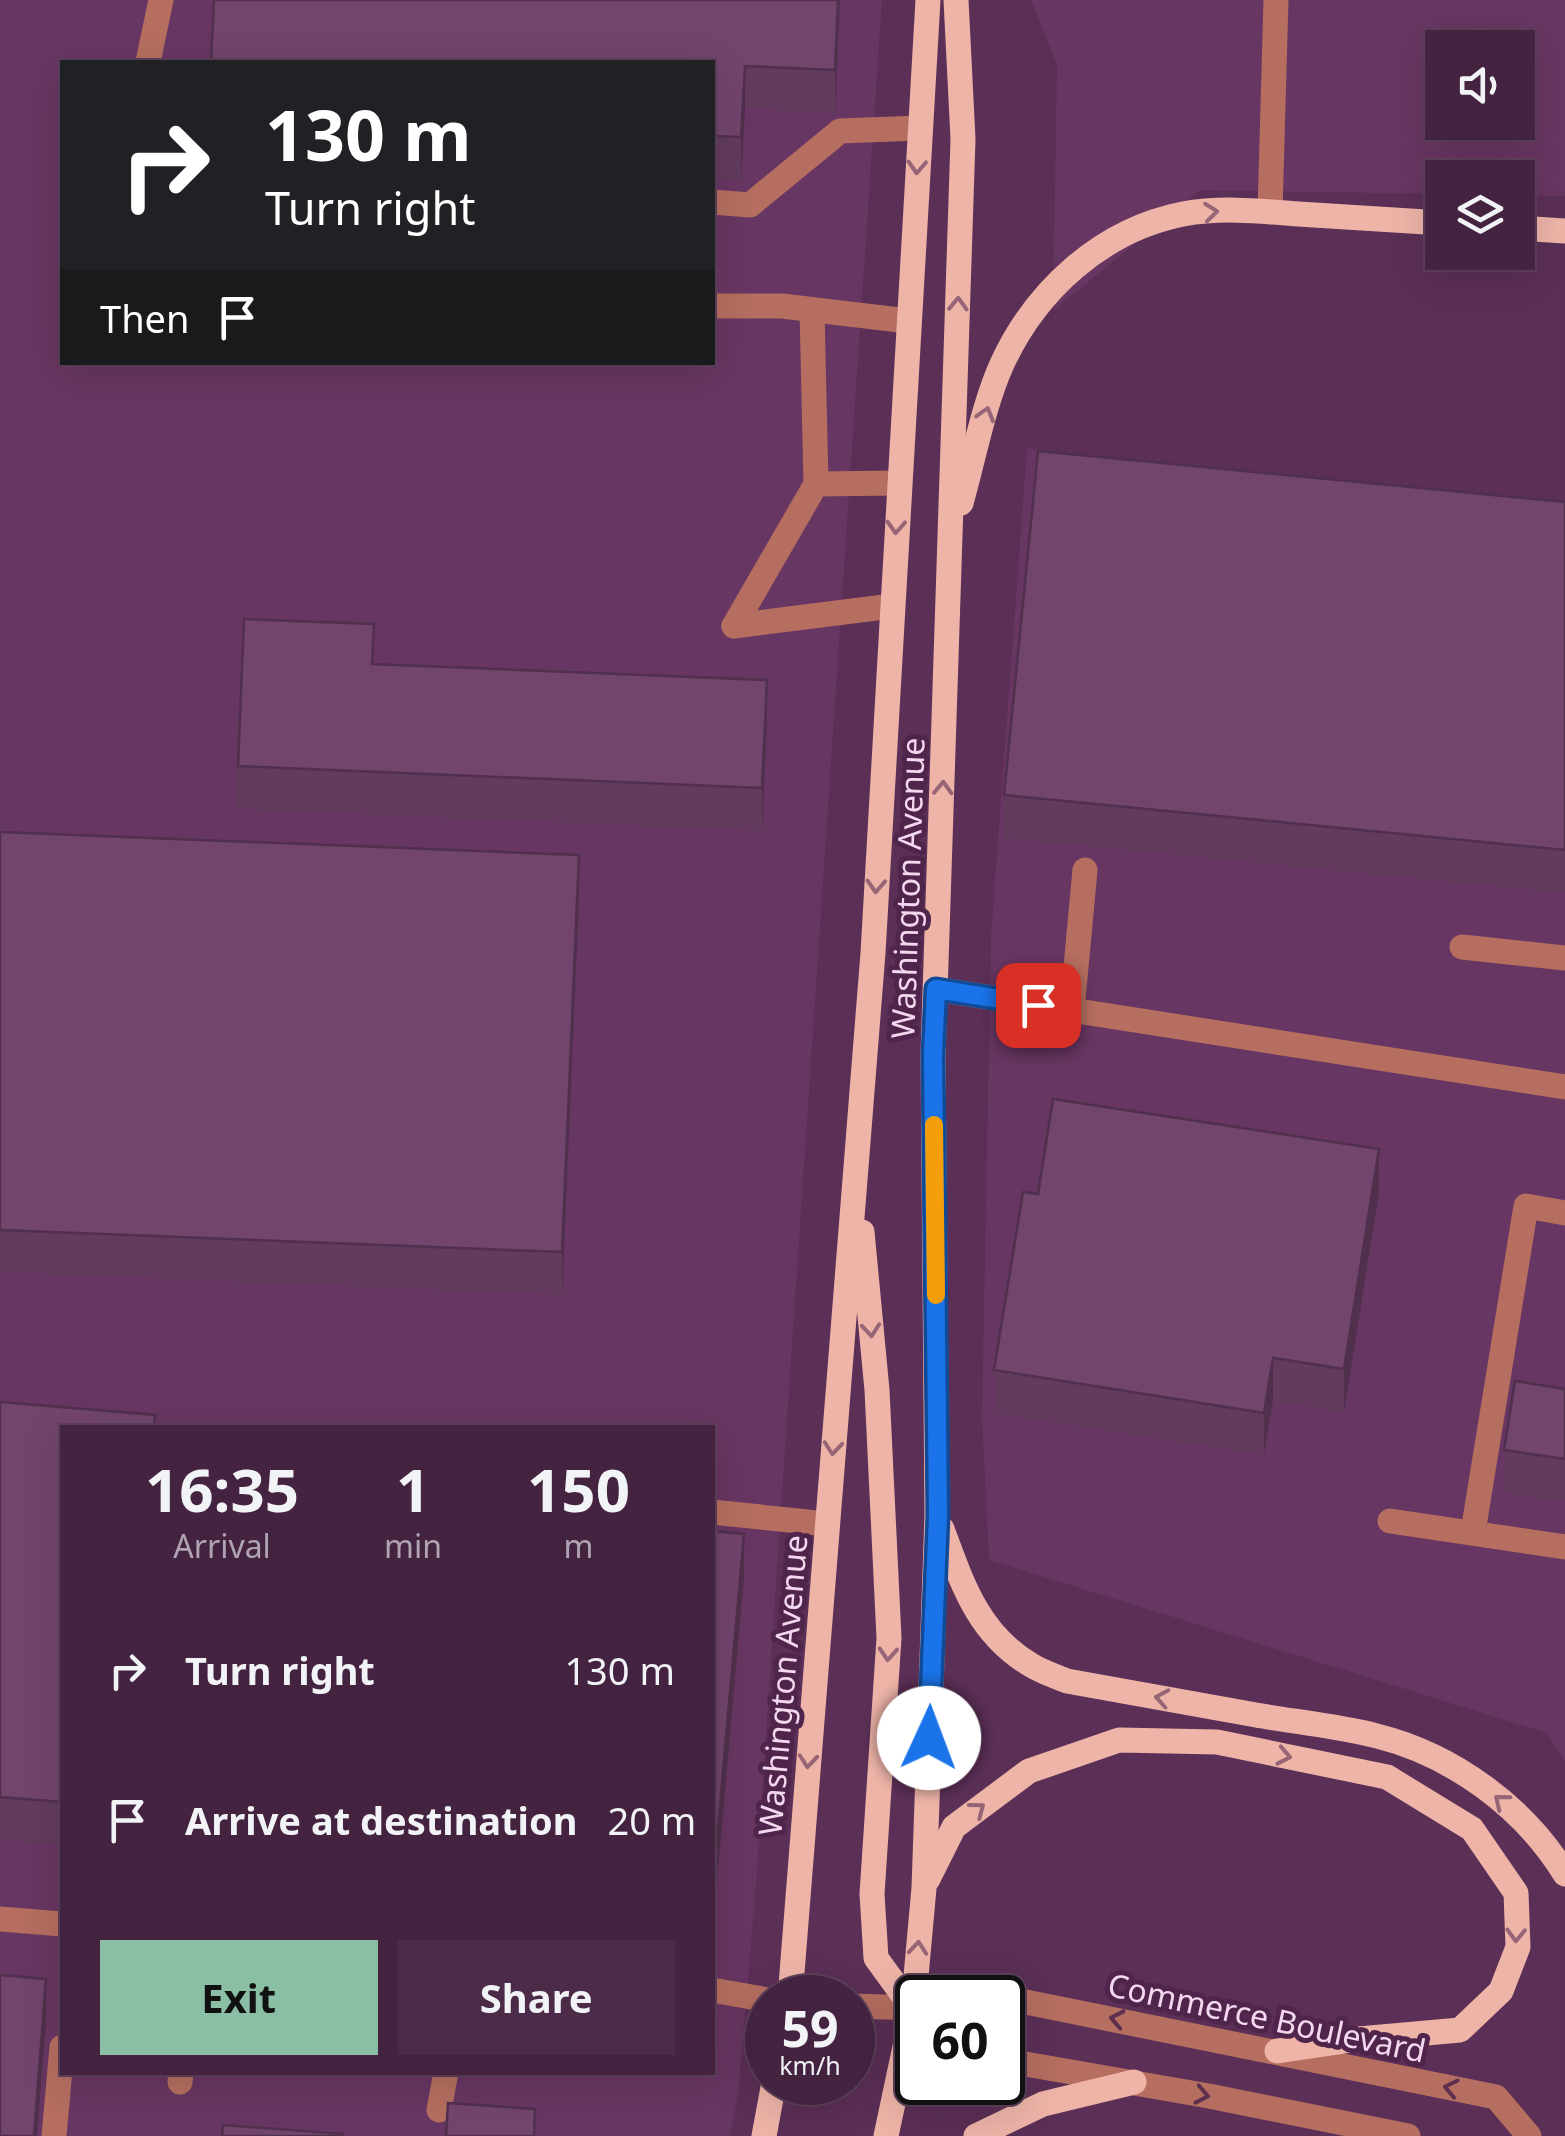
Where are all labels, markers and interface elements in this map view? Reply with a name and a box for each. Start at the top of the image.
map controls [1425,30,1535,270]
button: sound [1425,30,1535,140]
text: 130 m [265,86,472,182]
icon: right [100,100,230,230]
one-way arrow [907,160,928,176]
button: layers [1425,160,1535,270]
text: Turn right [265,177,476,238]
one-way arrow [1204,201,1220,223]
icon: arrive [210,290,265,345]
text: Then [100,292,190,344]
one-way arrow [947,296,968,312]
one-way arrow [974,406,995,423]
one-way arrow [886,519,907,535]
street label: Washington Avenue [880,737,934,1039]
one-way arrow [932,779,953,795]
one-way arrow [866,878,887,894]
pin [996,963,1081,1048]
icon: arrive [1011,978,1066,1033]
one-way arrow [860,1322,882,1338]
one-way arrow [823,1441,845,1457]
text: 16:35 [145,1448,299,1530]
text: 1 [396,1448,430,1530]
text: 150 [527,1448,630,1530]
text: Arrival [173,1524,271,1567]
text: min [384,1524,442,1567]
text: m [564,1524,593,1567]
street label: Washington Avenue [747,1533,817,1837]
icon: right [100,1643,155,1698]
text: Turn right [185,1644,375,1696]
text: 130 m [564,1644,675,1696]
one-way arrow [878,1646,899,1662]
position arrow [877,1686,981,1790]
one-way arrow [1154,1688,1170,1709]
one-way arrow [1275,1744,1292,1765]
one-way arrow [798,1753,820,1769]
icon: arrive [100,1793,155,1848]
text: Arrive at destination [185,1794,577,1846]
text: 20 m [607,1794,696,1846]
one-way arrow [1495,1795,1513,1813]
one-way arrow [967,1804,985,1821]
one-way arrow [1506,1928,1527,1943]
button: Exit [100,1940,378,2055]
button: Share [398,1940,675,2055]
one-way arrow [907,1940,929,1956]
street label: Commerce Boulevard [1104,1962,1430,2072]
speed limit sign: 60 [895,1975,1025,2105]
text: 59 [781,1994,839,2062]
one-way arrow [1108,2010,1125,2031]
text: km/h [779,2048,841,2082]
one-way arrow [1442,2078,1459,2099]
one-way arrow [1193,2083,1210,2104]

